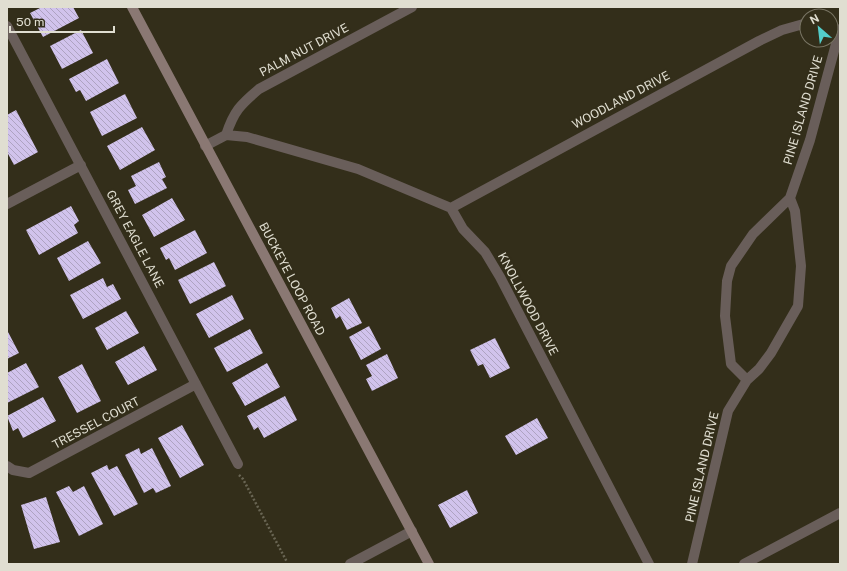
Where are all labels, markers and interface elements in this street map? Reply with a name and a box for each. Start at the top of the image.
scale bar [10,8,114,34]
north arrow [799,8,839,48]
text: N [808,12,821,26]
text: 50 m [16,15,44,29]
street label: PALM NUT DRIVE [257,21,351,79]
street label: PINE ISLAND DRIVE [781,54,825,166]
street label: WOODLAND DRIVE [570,68,672,132]
street label: GREY EAGLE LANE [103,188,167,290]
street label: BUCKEYE LOOP ROAD [256,220,328,338]
street label: KNOLLWOOD DRIVE [495,250,561,358]
street label: TRESSEL COURT [50,394,142,452]
street label: PINE ISLAND DRIVE [682,410,722,524]

